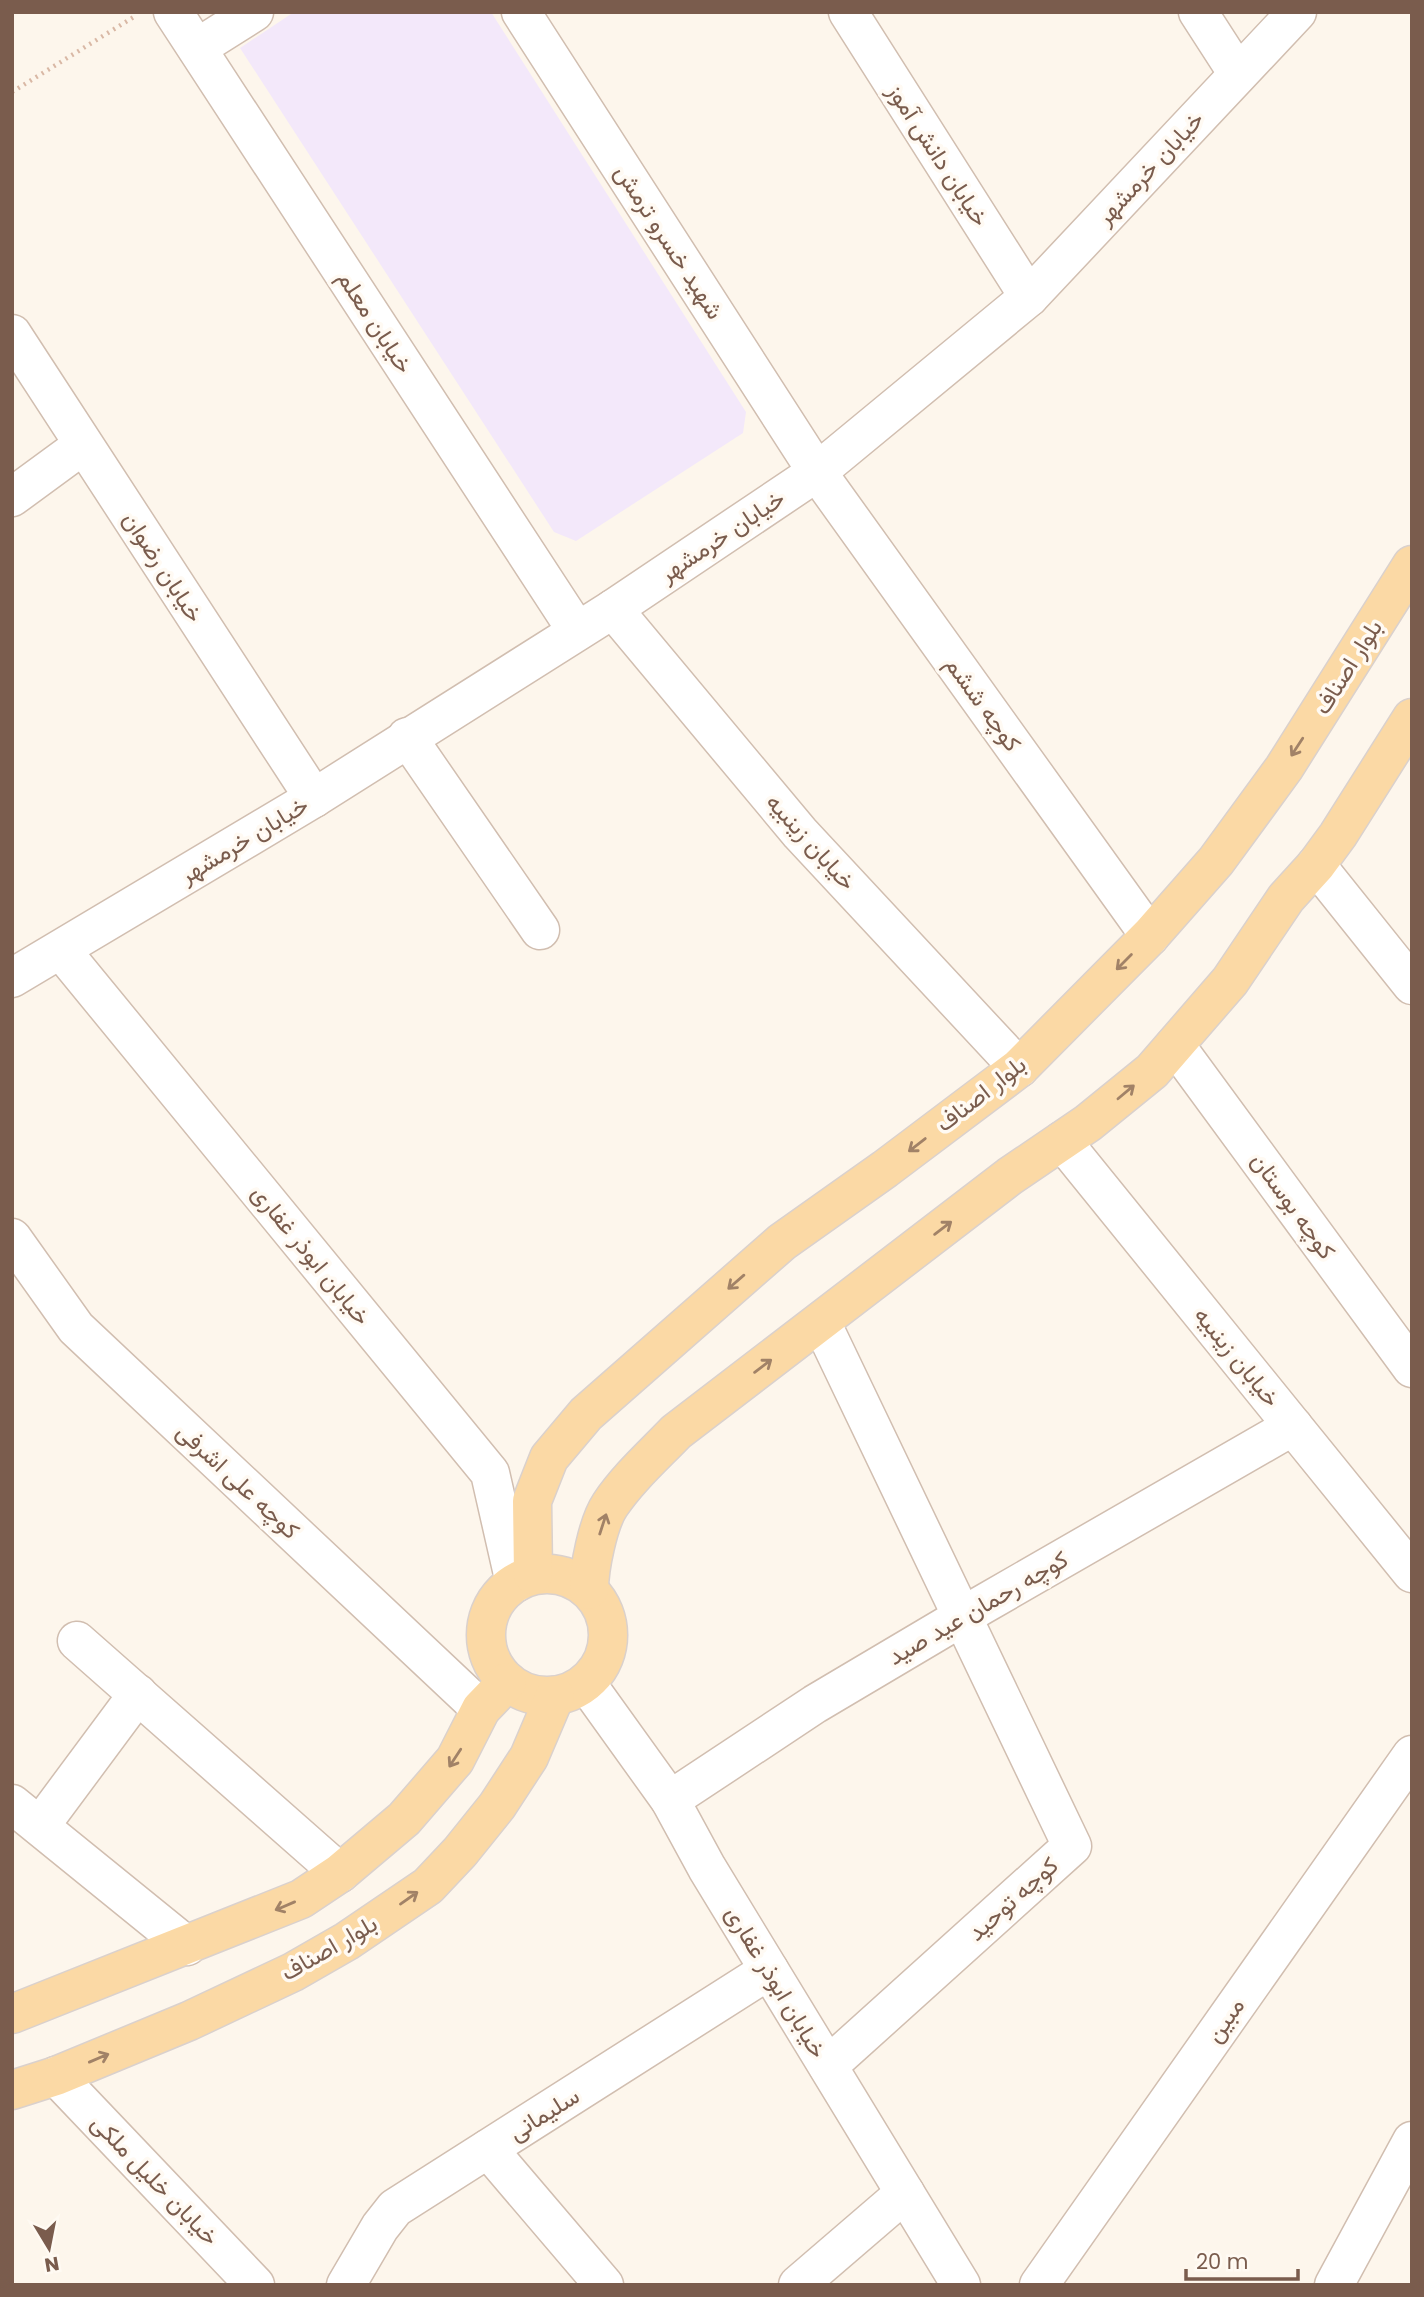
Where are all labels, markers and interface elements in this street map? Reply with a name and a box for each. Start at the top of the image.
street label: خیابان دانش آموز [879,76,997,233]
street label: خیابان خرمشهر [1087,103,1211,233]
street label: شهید خسرو ترمش [607,158,732,325]
street label: خیابان معلم [330,264,421,380]
street label: خیابان خرمشهر [652,481,791,590]
street label: خیابان رضوان [115,505,212,629]
street label: بلوار اصناف [1305,613,1390,721]
street label: کوچه ششم [938,649,1029,758]
one-way arrow [1290,737,1304,757]
street label: خیابان زینبیه [759,786,864,897]
street label: خیابان خرمشهر [172,788,314,892]
one-way arrow [1115,954,1132,971]
street label: بلوار اصناف [929,1048,1033,1139]
one-way arrow [1116,1084,1134,1100]
one-way arrow [908,1137,927,1152]
street label: کوچه بوستان [1243,1146,1343,1266]
street label: خیابان ابوذر غفاری [244,1177,378,1332]
one-way arrow [934,1220,952,1235]
one-way arrow [727,1274,745,1290]
street label: خیابان زینبیه [1187,1300,1288,1414]
one-way arrow [753,1358,772,1373]
street label: کوچه علی اشرفی [170,1415,307,1546]
one-way arrow [598,1513,610,1535]
street label: کوچه رحمان عید صید [881,1542,1074,1673]
one-way arrow [447,1748,462,1767]
street label: کوچه توحید [960,1849,1065,1948]
one-way arrow [399,1891,418,1905]
street label: خیابان ابوذر غفاری [718,1899,835,2064]
one-way arrow [275,1900,297,1913]
street label: بلوار اصناف [274,1907,383,1988]
street label: مبین [1197,1991,1252,2049]
one-way arrow [88,2051,109,2064]
street label: سلیمانی [502,2079,585,2148]
street label: خیابان خلیل ملکی [84,2107,227,2253]
north arrow [14,2213,84,2283]
scale bar [1186,2238,1298,2282]
text: 20 m [1196,2247,1249,2276]
text: N [42,2250,61,2279]

